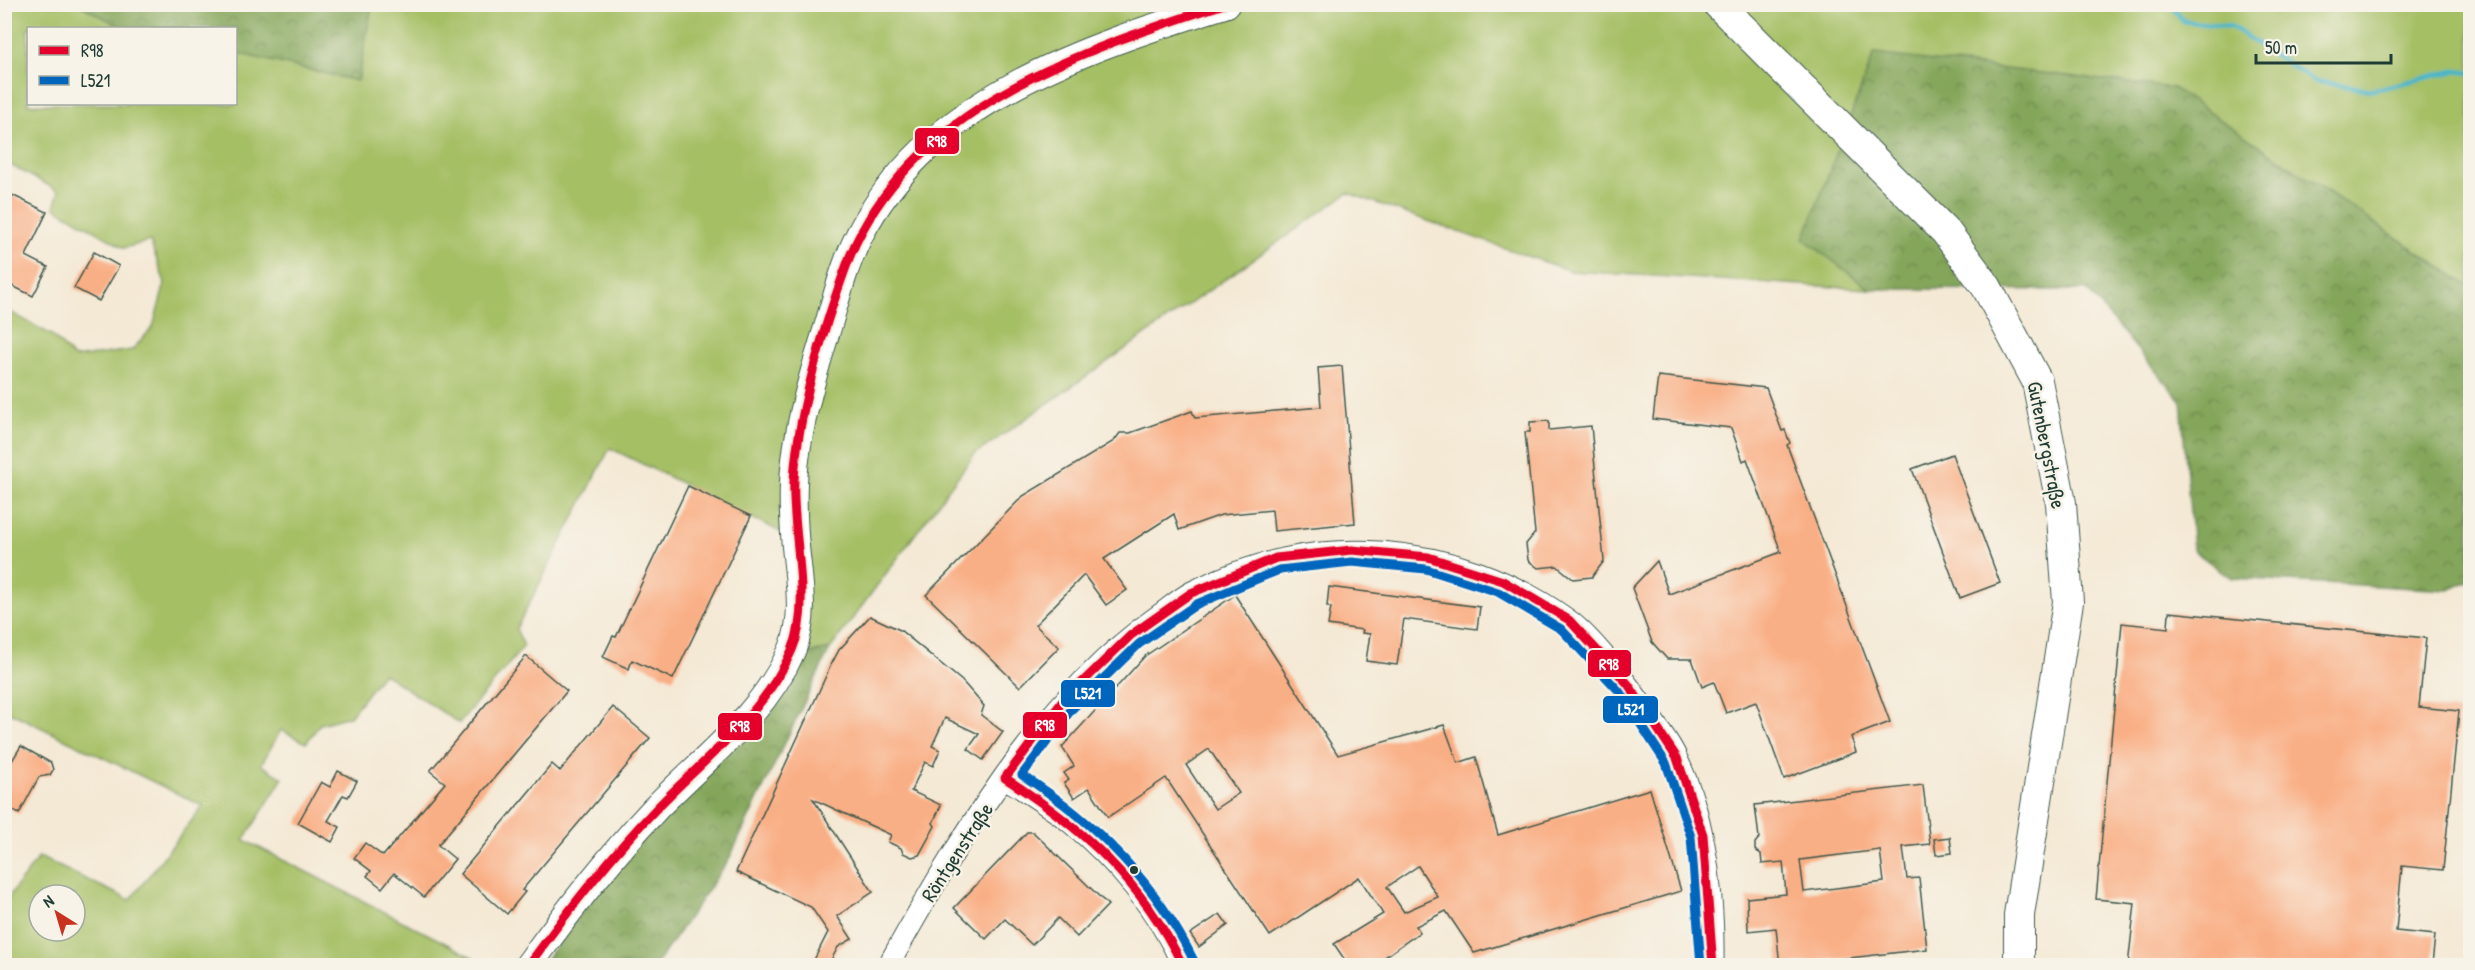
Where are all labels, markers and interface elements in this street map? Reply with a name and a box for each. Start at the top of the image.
legend [27,27,237,105]
scale bar [2256,27,2391,65]
text: 50 m [2265,35,2297,60]
text: R98 [81,38,104,63]
text: L521 [81,68,110,93]
line badge: R98 [914,127,960,155]
text: R98 [927,130,947,152]
street label: Gutenbergstraße [2020,379,2074,511]
line badge: R98 [1587,649,1632,678]
text: R98 [1599,653,1619,675]
line badge: L521 [1060,679,1116,708]
text: L521 [1075,682,1101,704]
line badge: L521 [1602,695,1659,724]
text: L521 [1618,698,1644,720]
line badge: R98 [1022,711,1068,739]
line badge: R98 [717,712,763,741]
text: R98 [1035,714,1055,736]
text: R98 [730,715,750,737]
street label: Röntgenstraße [914,797,1000,907]
unlabelled marker [1128,864,1140,876]
north arrow [27,883,87,943]
text: N [38,889,58,912]

